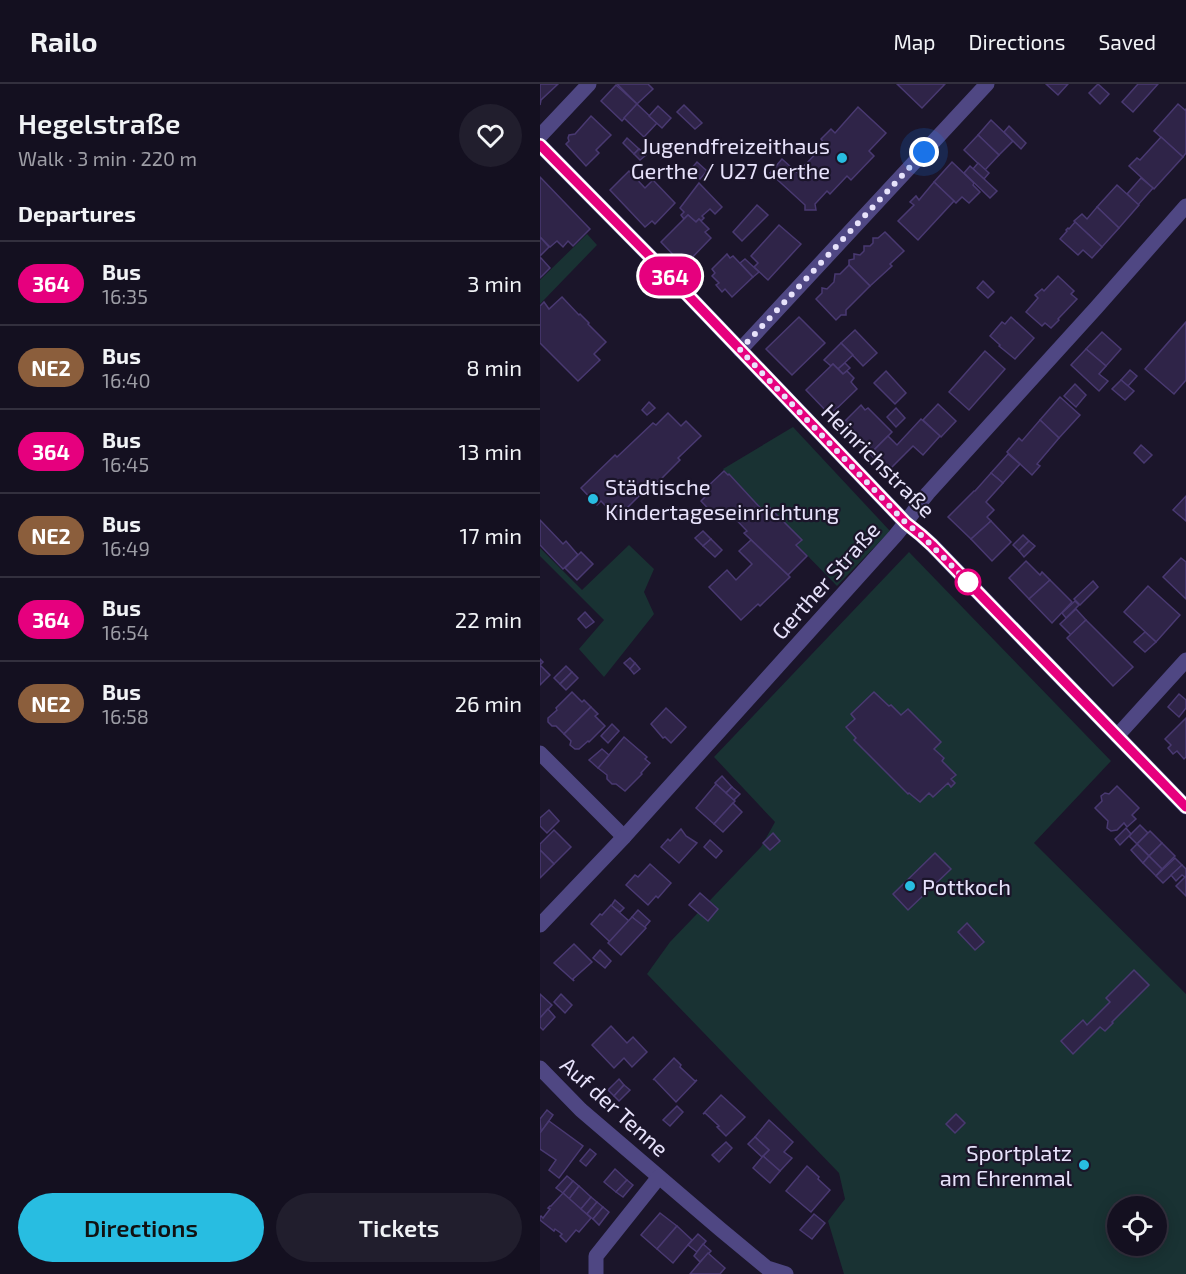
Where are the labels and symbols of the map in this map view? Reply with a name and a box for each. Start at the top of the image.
place label: Jugendfreizeithaus Gerthe / U27 Gerthe [631,132,830,183]
your location [909,137,939,167]
marker: Jugendfreizeithaus Gerthe / U27 Gerthe [835,151,849,165]
line badge: 364 [636,256,704,296]
street label: Heinrichstraße [817,398,941,522]
place label: Städtische Kindertageseinrichtung [605,473,839,524]
marker: Städtische Kindertageseinrichtung [586,492,600,506]
street label: Gerther Straße [766,516,884,644]
unlabelled marker [955,569,981,595]
place label: Pottkoch [922,873,1011,899]
marker: Pottkoch [903,879,917,893]
street label: Auf der Tenne [556,1051,674,1161]
place label: Sportplatz am Ehrenmal [940,1139,1072,1190]
marker: Sportplatz am Ehrenmal [1077,1158,1091,1172]

